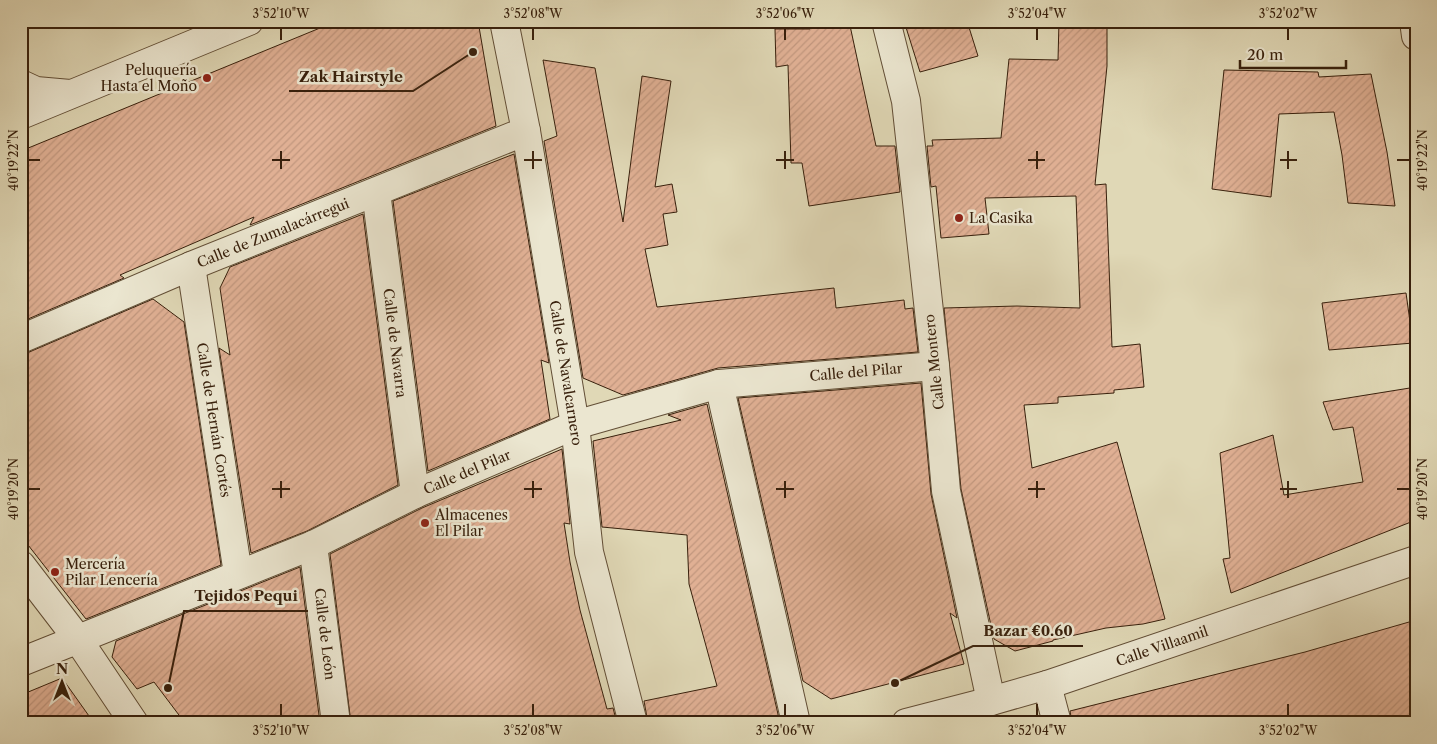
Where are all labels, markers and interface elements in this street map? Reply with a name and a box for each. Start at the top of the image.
text: 3°52'10"W [253,6,310,21]
text: 3°52'08"W [504,6,563,21]
text: 3°52'06"W [756,6,815,21]
text: 3°52'04"W [1008,6,1067,21]
text: 3°52'02"W [1259,6,1318,21]
scale bar [1240,38,1346,70]
text: 20 m [1247,45,1283,64]
place label: Peluquería Hasta el Moño [101,61,198,95]
callout: Zak Hairstyle [289,61,413,91]
text: Zak Hairstyle [299,67,403,86]
marker: Peluquería Hasta el Moño [201,72,213,84]
text: 40°19'22"N [6,129,21,191]
text: 40°19'22"N [1415,129,1430,191]
street label: Calle de Zumalacárregui [194,194,352,272]
place label: La Casika [969,209,1033,227]
marker: La Casika [953,212,965,224]
street label: Calle de Navarra [379,287,411,399]
street label: Calle de Navalcarnero [546,299,586,447]
street label: Calle Montero [920,313,948,411]
street label: Calle de Hernán Cortés [193,341,235,499]
street label: Calle del Pilar [809,359,903,385]
street label: Calle del Pilar [421,445,514,499]
text: 40°19'20"N [6,458,21,520]
text: 40°19'20"N [1415,458,1430,520]
place label: Almacenes El Pilar [434,506,508,540]
marker: Almacenes El Pilar [419,517,431,529]
place label: Mercería Pilar Lencería [65,555,159,589]
marker: Mercería Pilar Lencería [49,566,61,578]
callout: Tejidos Pequi [184,581,308,611]
text: Tejidos Pequi [194,586,298,605]
street label: Calle de León [310,587,340,681]
callout: Bazar €0.60 [973,616,1083,646]
text: Bazar €0.60 [983,621,1073,640]
street label: Calle Villaamil [1113,622,1211,670]
north arrow [38,656,88,706]
text: N [56,660,68,678]
text: 3°52'10"W [253,723,310,738]
text: 3°52'08"W [504,723,563,738]
text: 3°52'06"W [756,723,815,738]
text: 3°52'04"W [1008,723,1067,738]
text: 3°52'02"W [1259,723,1318,738]

